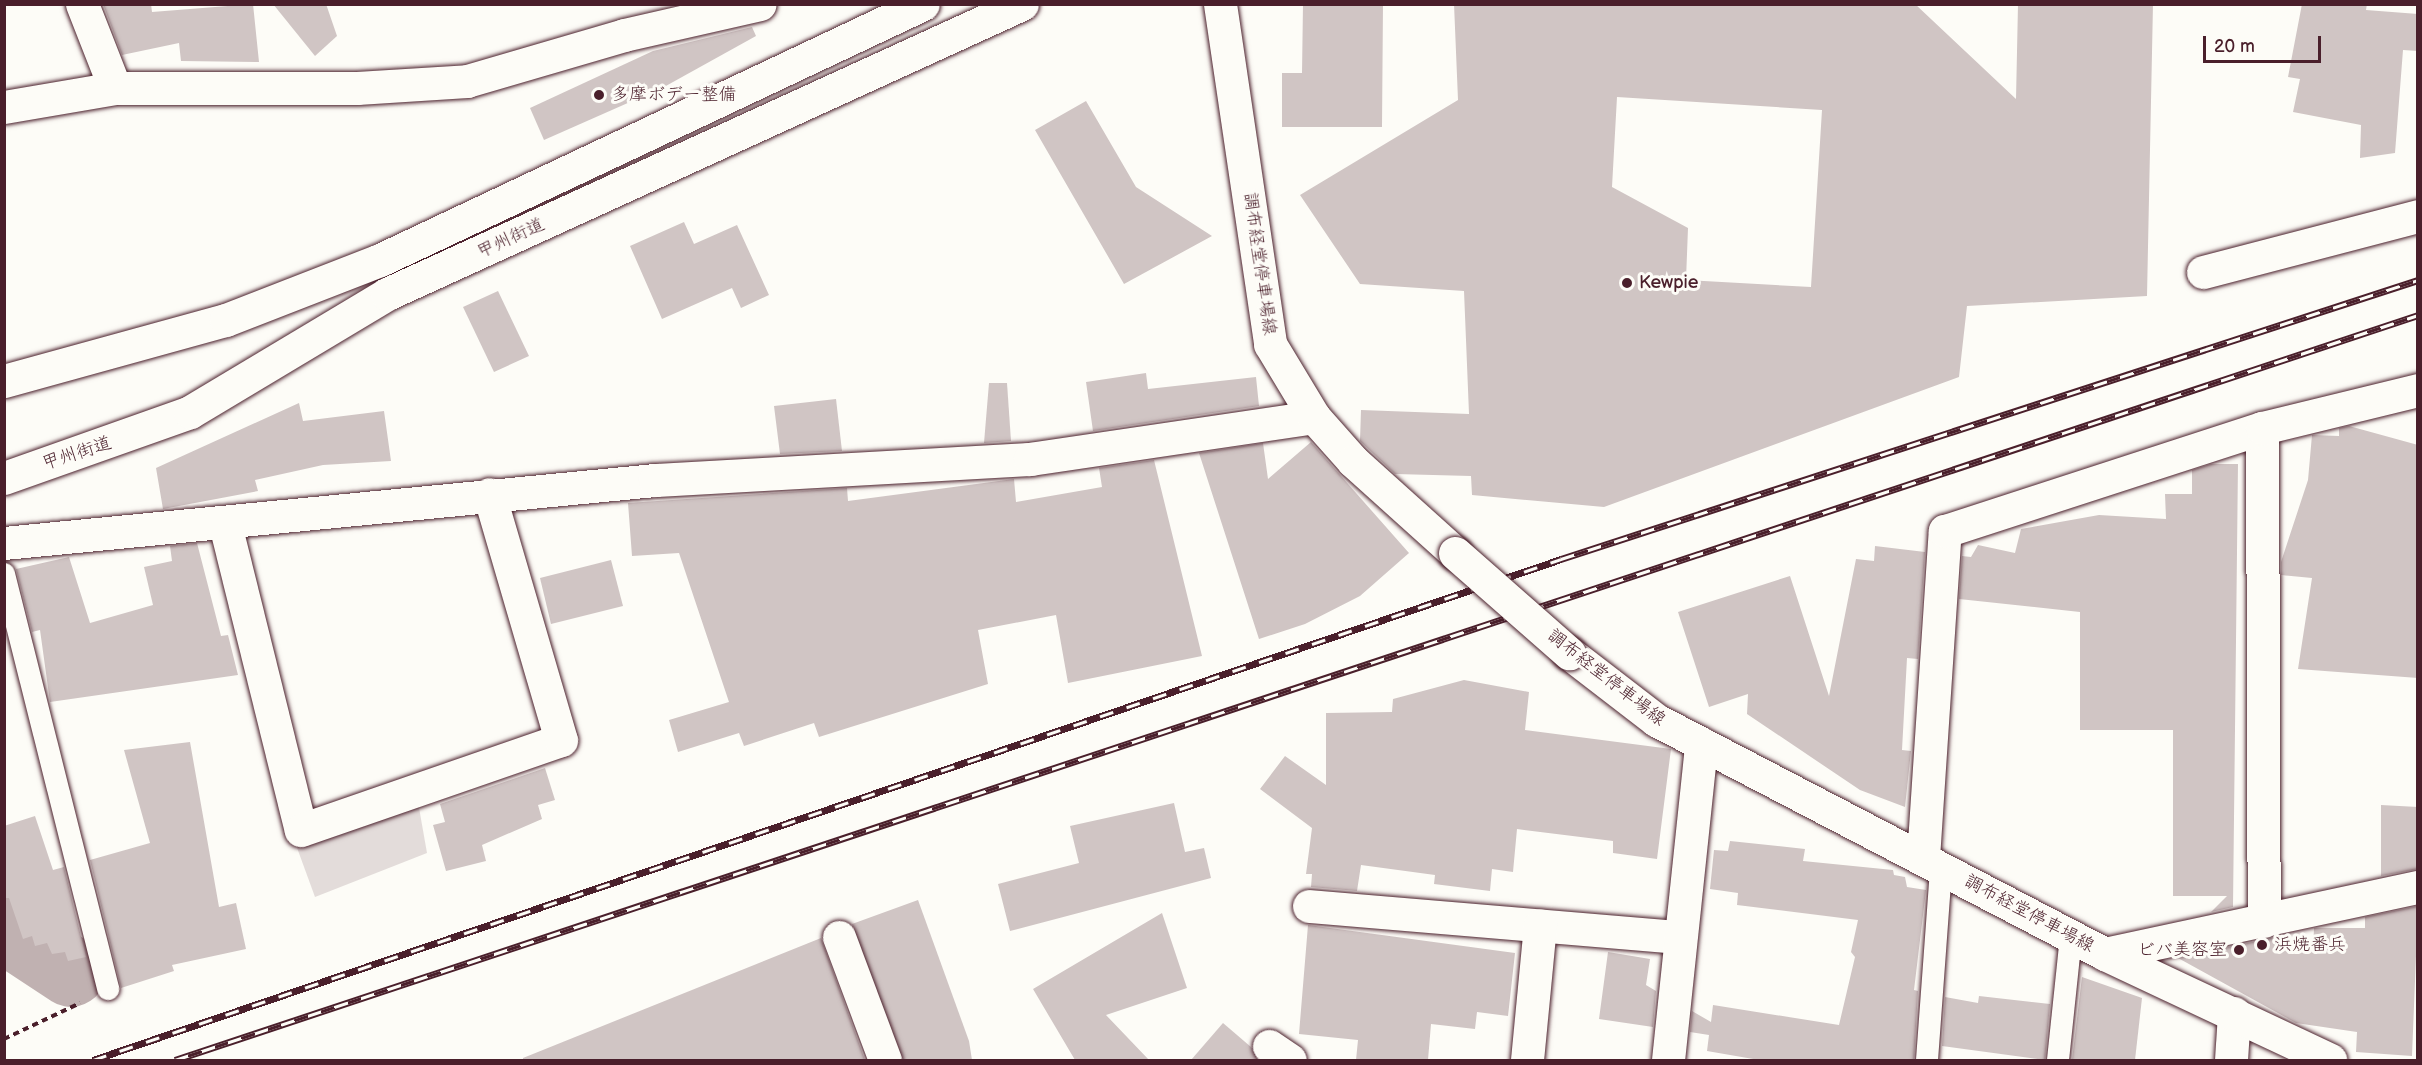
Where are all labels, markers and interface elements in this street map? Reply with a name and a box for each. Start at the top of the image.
scale bar [2206,24,2324,62]
text: 20 m [2214,36,2255,57]
place label: 多摩ボデー整備 [611,84,737,106]
marker: 多摩ボデー整備 [592,88,606,102]
street label: 調布経堂停車場線 [1238,191,1280,337]
street label: 甲州街道 [474,214,548,264]
place label: Kewpie [1639,272,1698,294]
marker: Kewpie [1620,276,1634,290]
street label: 甲州街道 [39,433,115,475]
street label: 調布経堂停車場線 [1543,625,1669,731]
street label: 調布経堂停車場線 [1960,871,2098,957]
place label: 浜焼番兵 [2274,934,2346,956]
marker: 浜焼番兵 [2255,938,2269,952]
place label: ビバ美容室 [2137,939,2227,961]
marker: ビバ美容室 [2232,943,2246,957]

